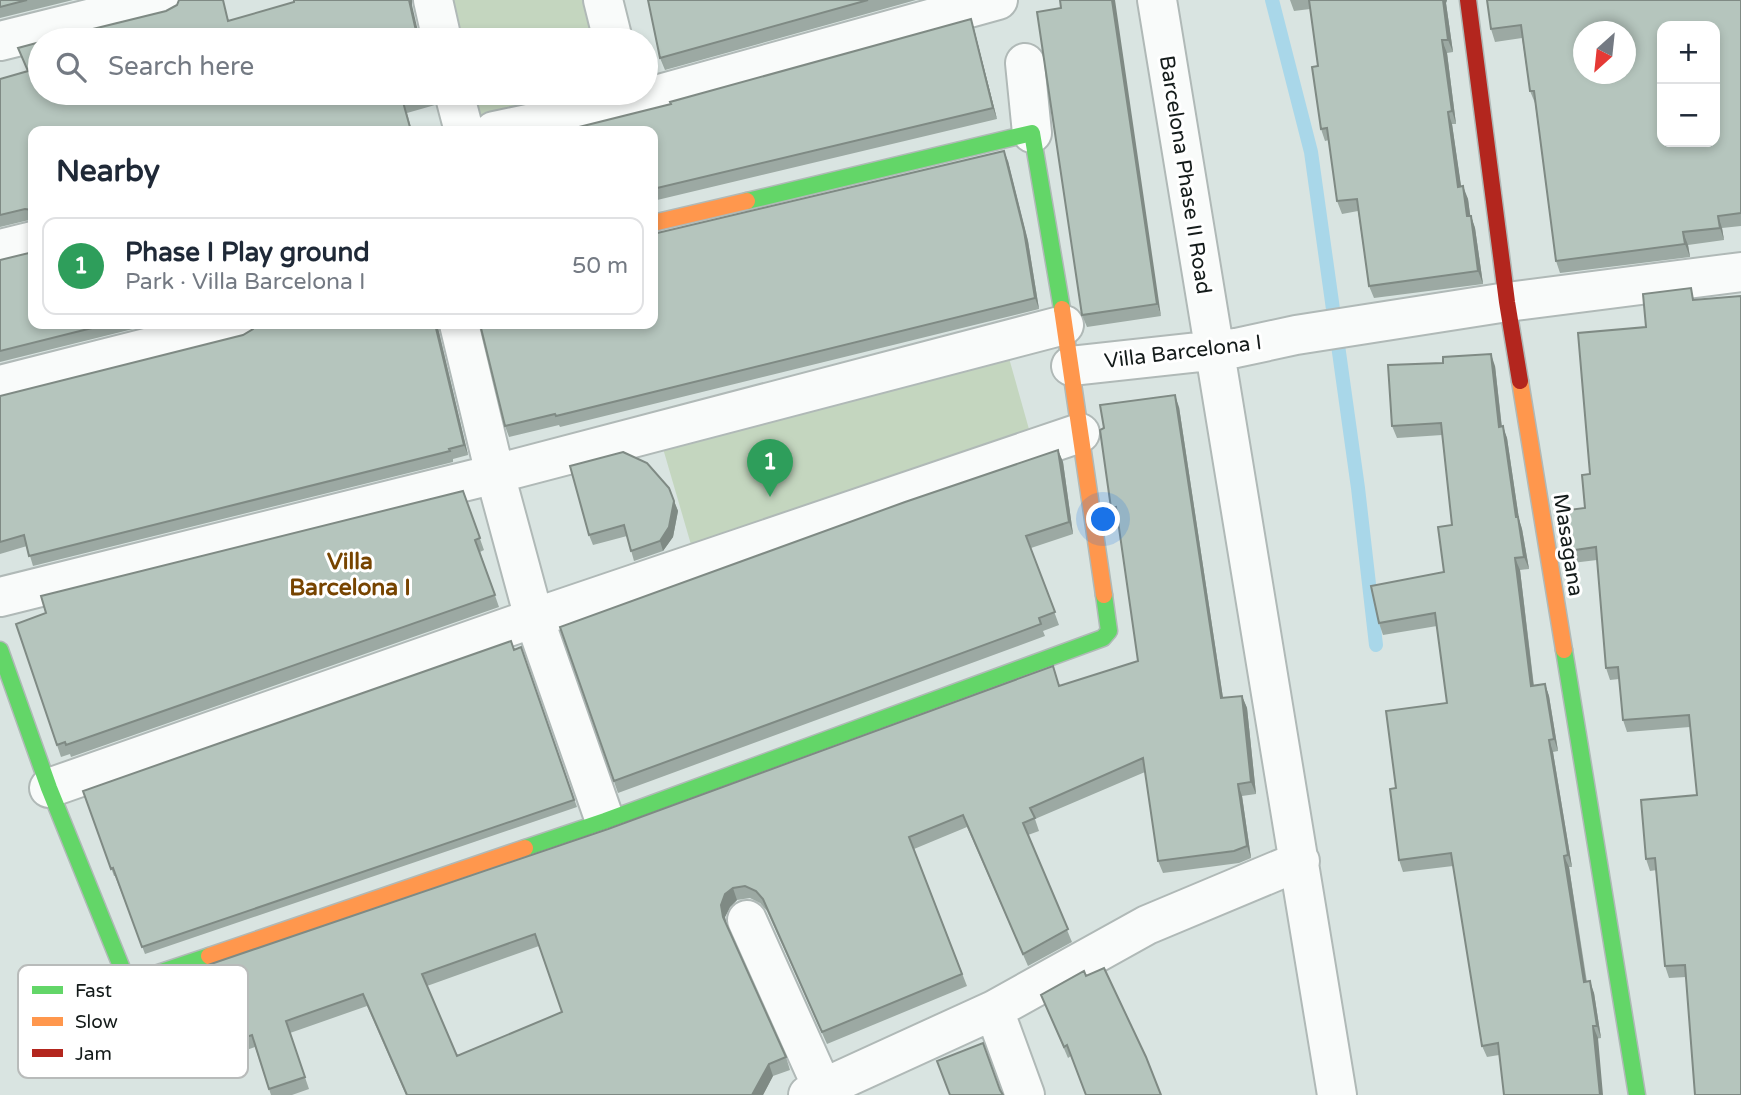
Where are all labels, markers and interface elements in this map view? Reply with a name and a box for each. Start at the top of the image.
north arrow [1573,21,1636,84]
map controls [1657,21,1720,147]
button: + [1657,21,1720,84]
search box [28,28,658,105]
icon: search [52,48,90,86]
text: Search here [108,51,254,82]
street label: Barcelona Phase II Road [1154,54,1216,296]
button: − [1657,84,1720,147]
text: Nearby [56,153,160,190]
text: Phase I Play ground [125,237,370,268]
text: 1 [74,252,88,280]
text: 50 m [572,252,628,280]
text: Park · Villa Barcelona I [125,268,366,296]
street label: Villa Barcelona I [1103,330,1263,374]
pin: 1 [747,439,793,497]
street label: Masagana [1548,492,1588,598]
your location [1086,502,1120,536]
district label: Villa Barcelona I [289,548,411,602]
legend [18,965,248,1078]
text: Fast [75,980,112,1002]
text: Slow [75,1011,118,1033]
text: Jam [75,1043,112,1065]

